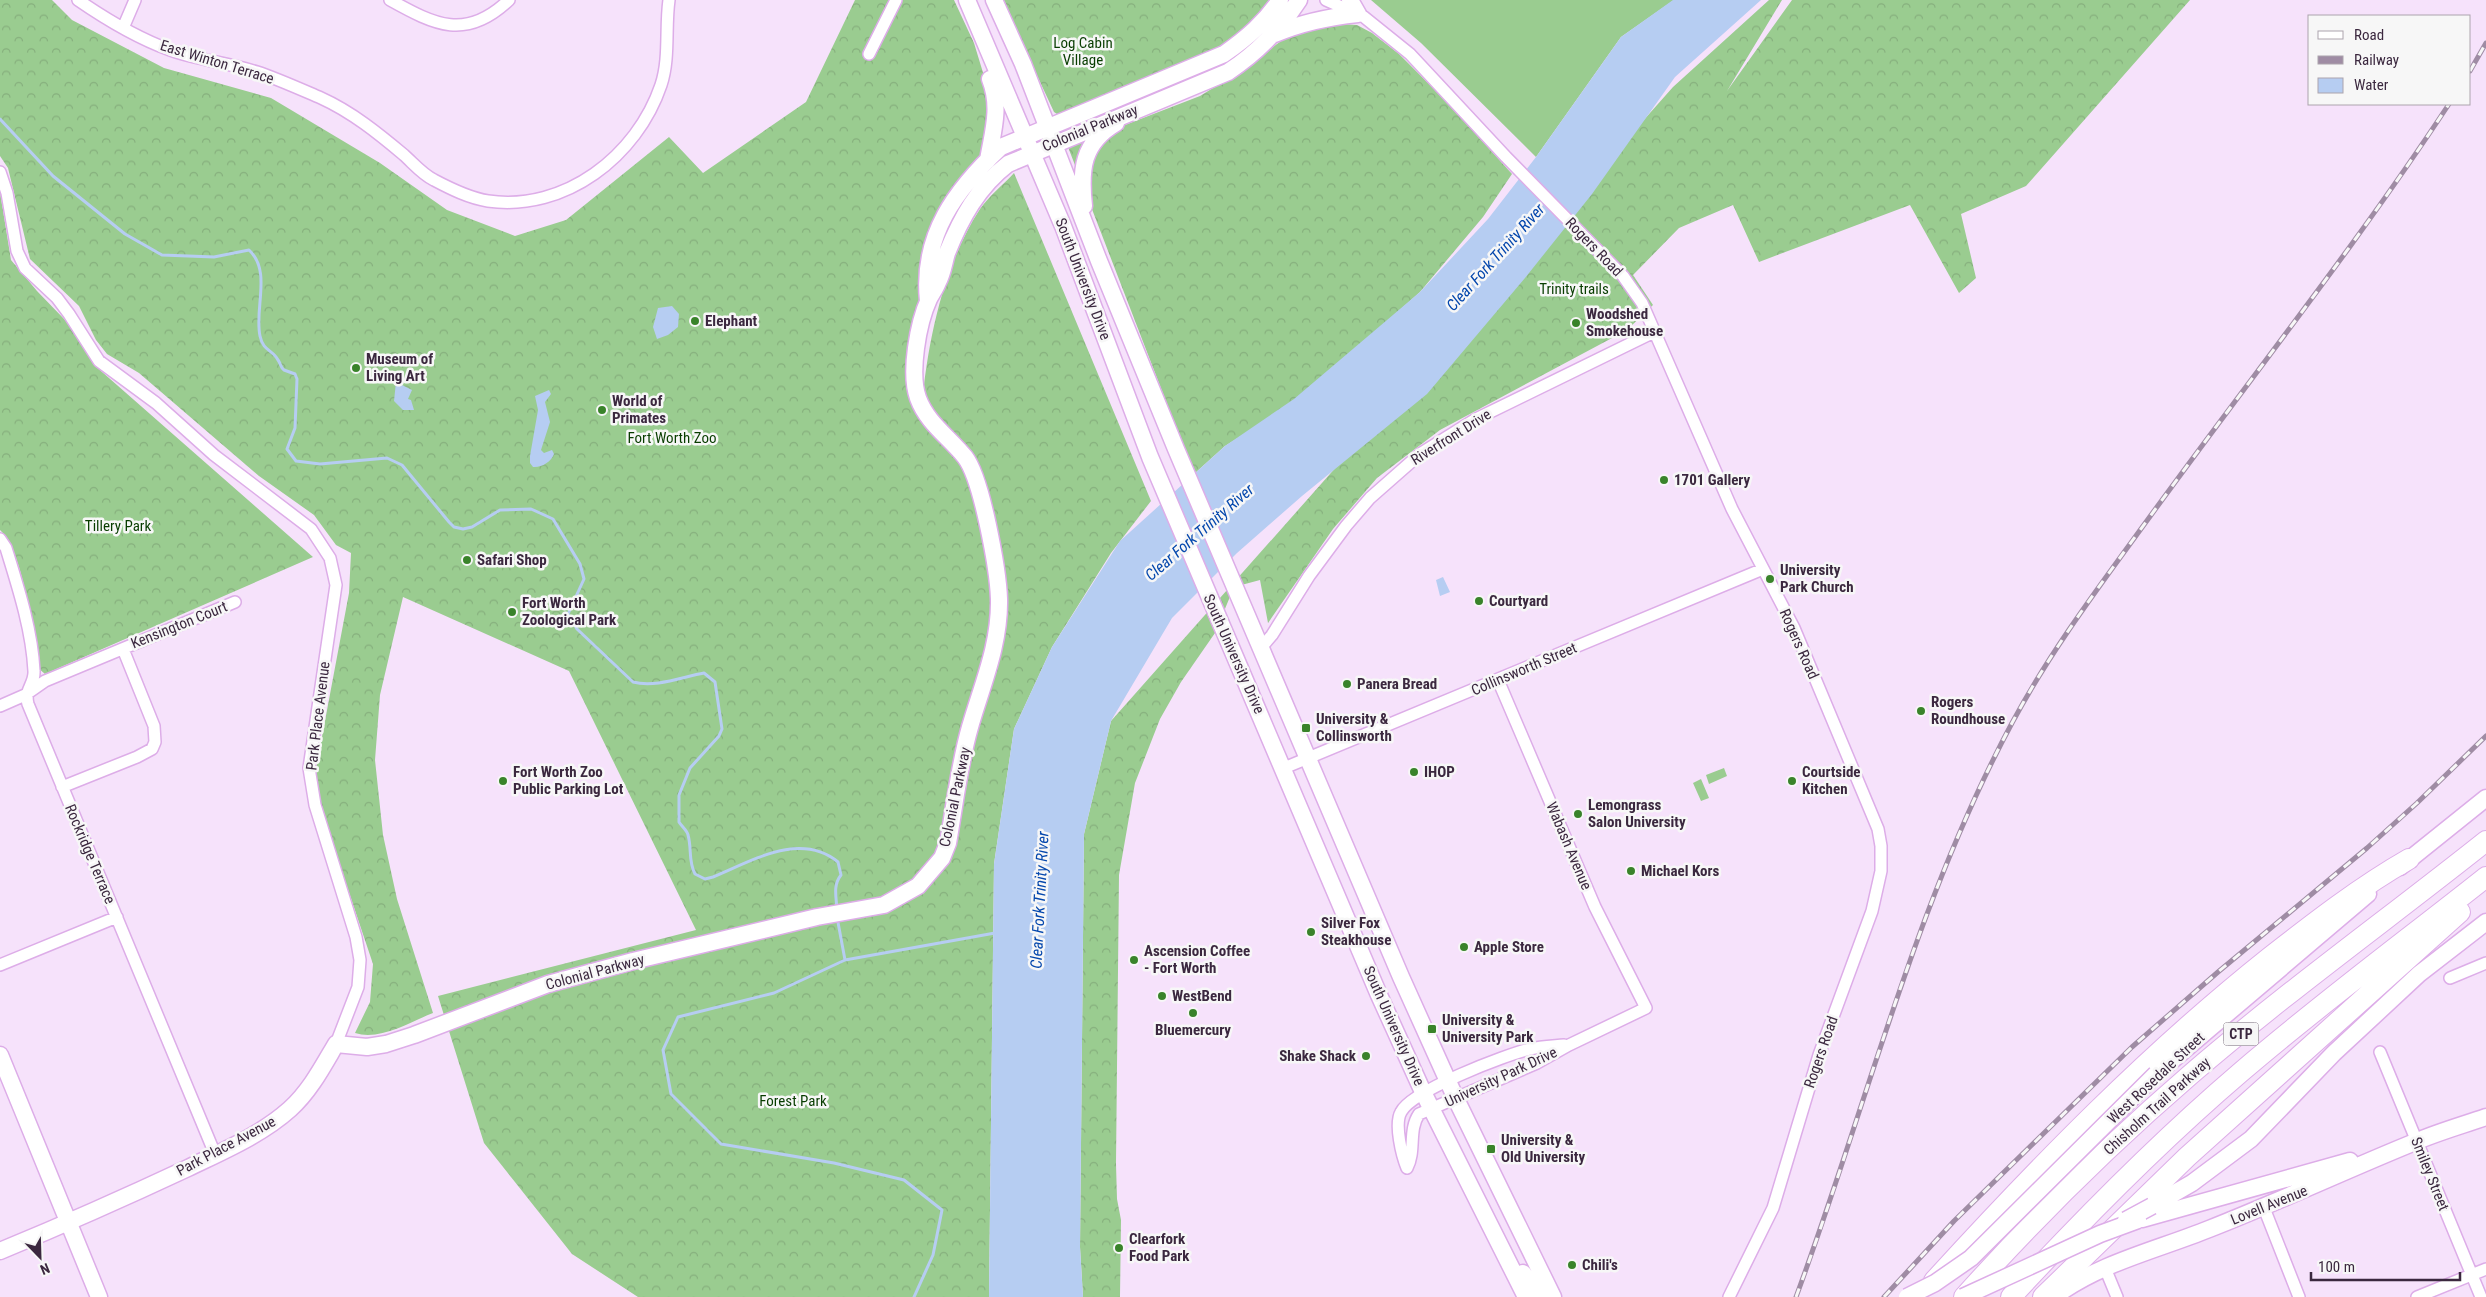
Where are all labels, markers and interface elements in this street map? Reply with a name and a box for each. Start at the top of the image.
legend [2308,15,2471,105]
text: Road [2354,26,2384,44]
park label: Log Cabin Village [1053,34,1113,69]
street label: East Winton Terrace [158,36,276,88]
text: Railway [2354,51,2399,69]
text: Water [2354,76,2389,94]
street label: Colonial Parkway [1040,101,1140,155]
water label: Clear Fork Trinity River [1442,199,1549,315]
street label: Rogers Road [1562,214,1626,280]
street label: South University Drive [1051,216,1115,342]
park label: Trinity trails [1539,280,1609,298]
place label: Woodshed Smokehouse [1586,305,1663,340]
place label: Elephant [705,312,758,330]
marker: Elephant [689,315,701,327]
marker: Woodshed Smokehouse [1570,317,1582,329]
place label: Museum of Living Art [366,350,433,385]
marker: Museum of Living Art [350,362,362,374]
place label: World of Primates [612,392,666,427]
marker: World of Primates [596,404,608,416]
street label: Riverfront Drive [1408,405,1494,469]
park label: Fort Worth Zoo [628,429,716,447]
place label: 1701 Gallery [1674,471,1750,489]
marker: 1701 Gallery [1658,474,1670,486]
water label: Clear Fork Trinity River [1141,479,1258,585]
park label: Tillery Park [85,517,151,535]
place label: Safari Shop [477,551,547,569]
marker: Safari Shop [461,554,473,566]
place label: University Park Church [1780,561,1854,596]
marker: University Park Church [1764,573,1776,585]
street label: South University Drive [1200,591,1268,717]
place label: Courtyard [1489,592,1548,610]
place label: Fort Worth Zoological Park [522,594,617,629]
marker: Courtyard [1473,595,1485,607]
street label: Kensington Court [128,597,230,653]
marker: Fort Worth Zoological Park [506,606,518,618]
street label: Rogers Road [1776,606,1822,682]
street label: Collinsworth Street [1468,639,1580,699]
street label: Park Place Avenue [302,660,334,772]
place label: Panera Bread [1357,675,1437,693]
marker: Panera Bread [1341,678,1353,690]
place label: Rogers Roundhouse [1931,693,2005,728]
marker: Rogers Roundhouse [1915,705,1927,717]
place label: University & Collinsworth [1316,710,1392,745]
marker: University & Collinsworth [1300,722,1312,734]
street label: Colonial Parkway [936,745,974,849]
place label: Fort Worth Zoo Public Parking Lot [513,763,624,798]
place label: IHOP [1424,763,1455,781]
place label: Courtside Kitchen [1802,763,1861,798]
marker: IHOP [1408,766,1420,778]
marker: Fort Worth Zoo Public Parking Lot [497,775,509,787]
marker: Courtside Kitchen [1786,775,1798,787]
place label: Lemongrass Salon University [1588,796,1686,831]
street label: Wabash Avenue [1542,799,1596,893]
street label: Rockridge Terrace [61,802,119,906]
marker: Lemongrass Salon University [1572,808,1584,820]
water label: Clear Fork Trinity River [1026,830,1053,969]
place label: Michael Kors [1641,862,1719,880]
marker: Michael Kors [1625,865,1637,877]
place label: Silver Fox Steakhouse [1321,914,1391,949]
marker: Silver Fox Steakhouse [1305,926,1317,938]
place label: Apple Store [1474,938,1544,956]
marker: Apple Store [1458,941,1470,953]
place label: Ascension Coffee - Fort Worth [1144,942,1250,977]
street label: Colonial Parkway [544,950,646,994]
marker: Ascension Coffee - Fort Worth [1128,954,1140,966]
street label: South University Drive [1360,963,1428,1089]
place label: WestBend [1172,987,1232,1005]
marker: WestBend [1156,990,1168,1002]
marker: Bluemercury [1187,1007,1199,1019]
place label: University & University Park [1442,1011,1534,1046]
street label: Rogers Road [1800,1014,1842,1090]
place label: Bluemercury [1155,1021,1231,1039]
road number: CTP [2224,1022,2258,1046]
marker: University & University Park [1426,1023,1438,1035]
street label: West Rosedale Street [2104,1028,2208,1128]
street label: University Park Drive [1442,1043,1560,1111]
place label: Shake Shack [1279,1047,1357,1065]
marker: Shake Shack [1360,1050,1372,1062]
street label: Chisholm Trail Parkway [2100,1053,2214,1159]
park label: Forest Park [759,1092,827,1110]
street label: Park Place Avenue [173,1112,279,1180]
place label: University & Old University [1501,1131,1585,1166]
street label: Smiley Street [2407,1135,2453,1213]
marker: University & Old University [1485,1143,1497,1155]
street label: Lovell Avenue [2228,1181,2310,1229]
place label: Clearfork Food Park [1129,1230,1190,1265]
north arrow [15,1232,65,1282]
marker: Clearfork Food Park [1113,1242,1125,1254]
scale bar [2311,1250,2460,1282]
place label: Chili's [1582,1256,1618,1274]
text: 100 m [2318,1258,2355,1276]
marker: Chili's [1566,1259,1578,1271]
text: N [38,1260,52,1278]

